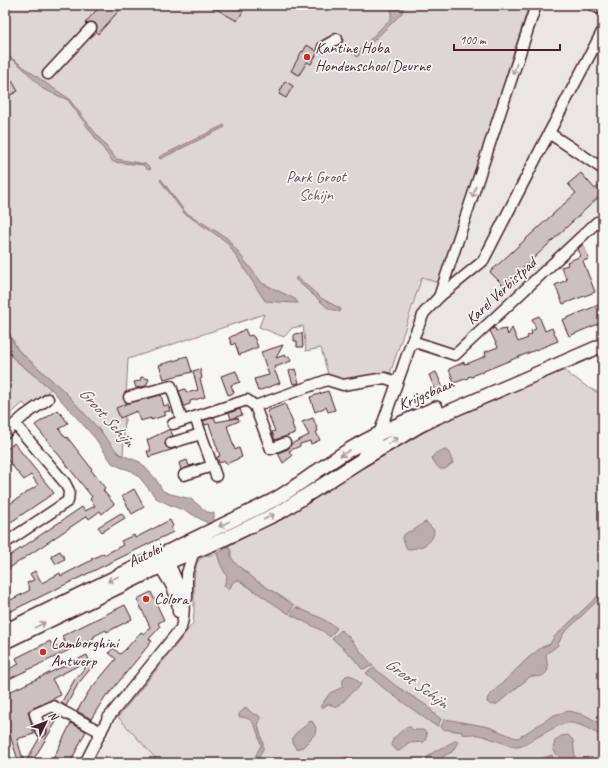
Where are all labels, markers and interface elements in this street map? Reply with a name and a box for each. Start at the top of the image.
scale bar [454,26,560,52]
text: 100 m [460,32,487,48]
place label: Kantine Hoba Hondenschool Deurne [315,38,432,76]
marker: Kantine Hoba Hondenschool Deurne [302,52,312,62]
one-way arrow [511,62,519,74]
park label: Park Groot Schijn [286,167,347,205]
one-way arrow [470,185,477,198]
street label: Karel Verbistpad [461,251,543,329]
street label: Krijgsbaan [395,373,457,415]
water label: Groot Schijn [75,383,141,453]
one-way arrow [387,436,399,444]
one-way arrow [340,449,351,457]
one-way arrow [263,513,275,520]
one-way arrow [219,521,231,528]
street label: Autolei [125,537,167,572]
one-way arrow [107,576,119,583]
place label: Colora [154,589,189,609]
marker: Colora [141,594,151,604]
one-way arrow [34,621,46,628]
place label: Lamborghini Antwerp [51,633,120,671]
marker: Lamborghini Antwerp [38,647,48,657]
water label: Groot Schijn [381,653,455,714]
north arrow [26,702,66,742]
text: N [46,708,62,724]

